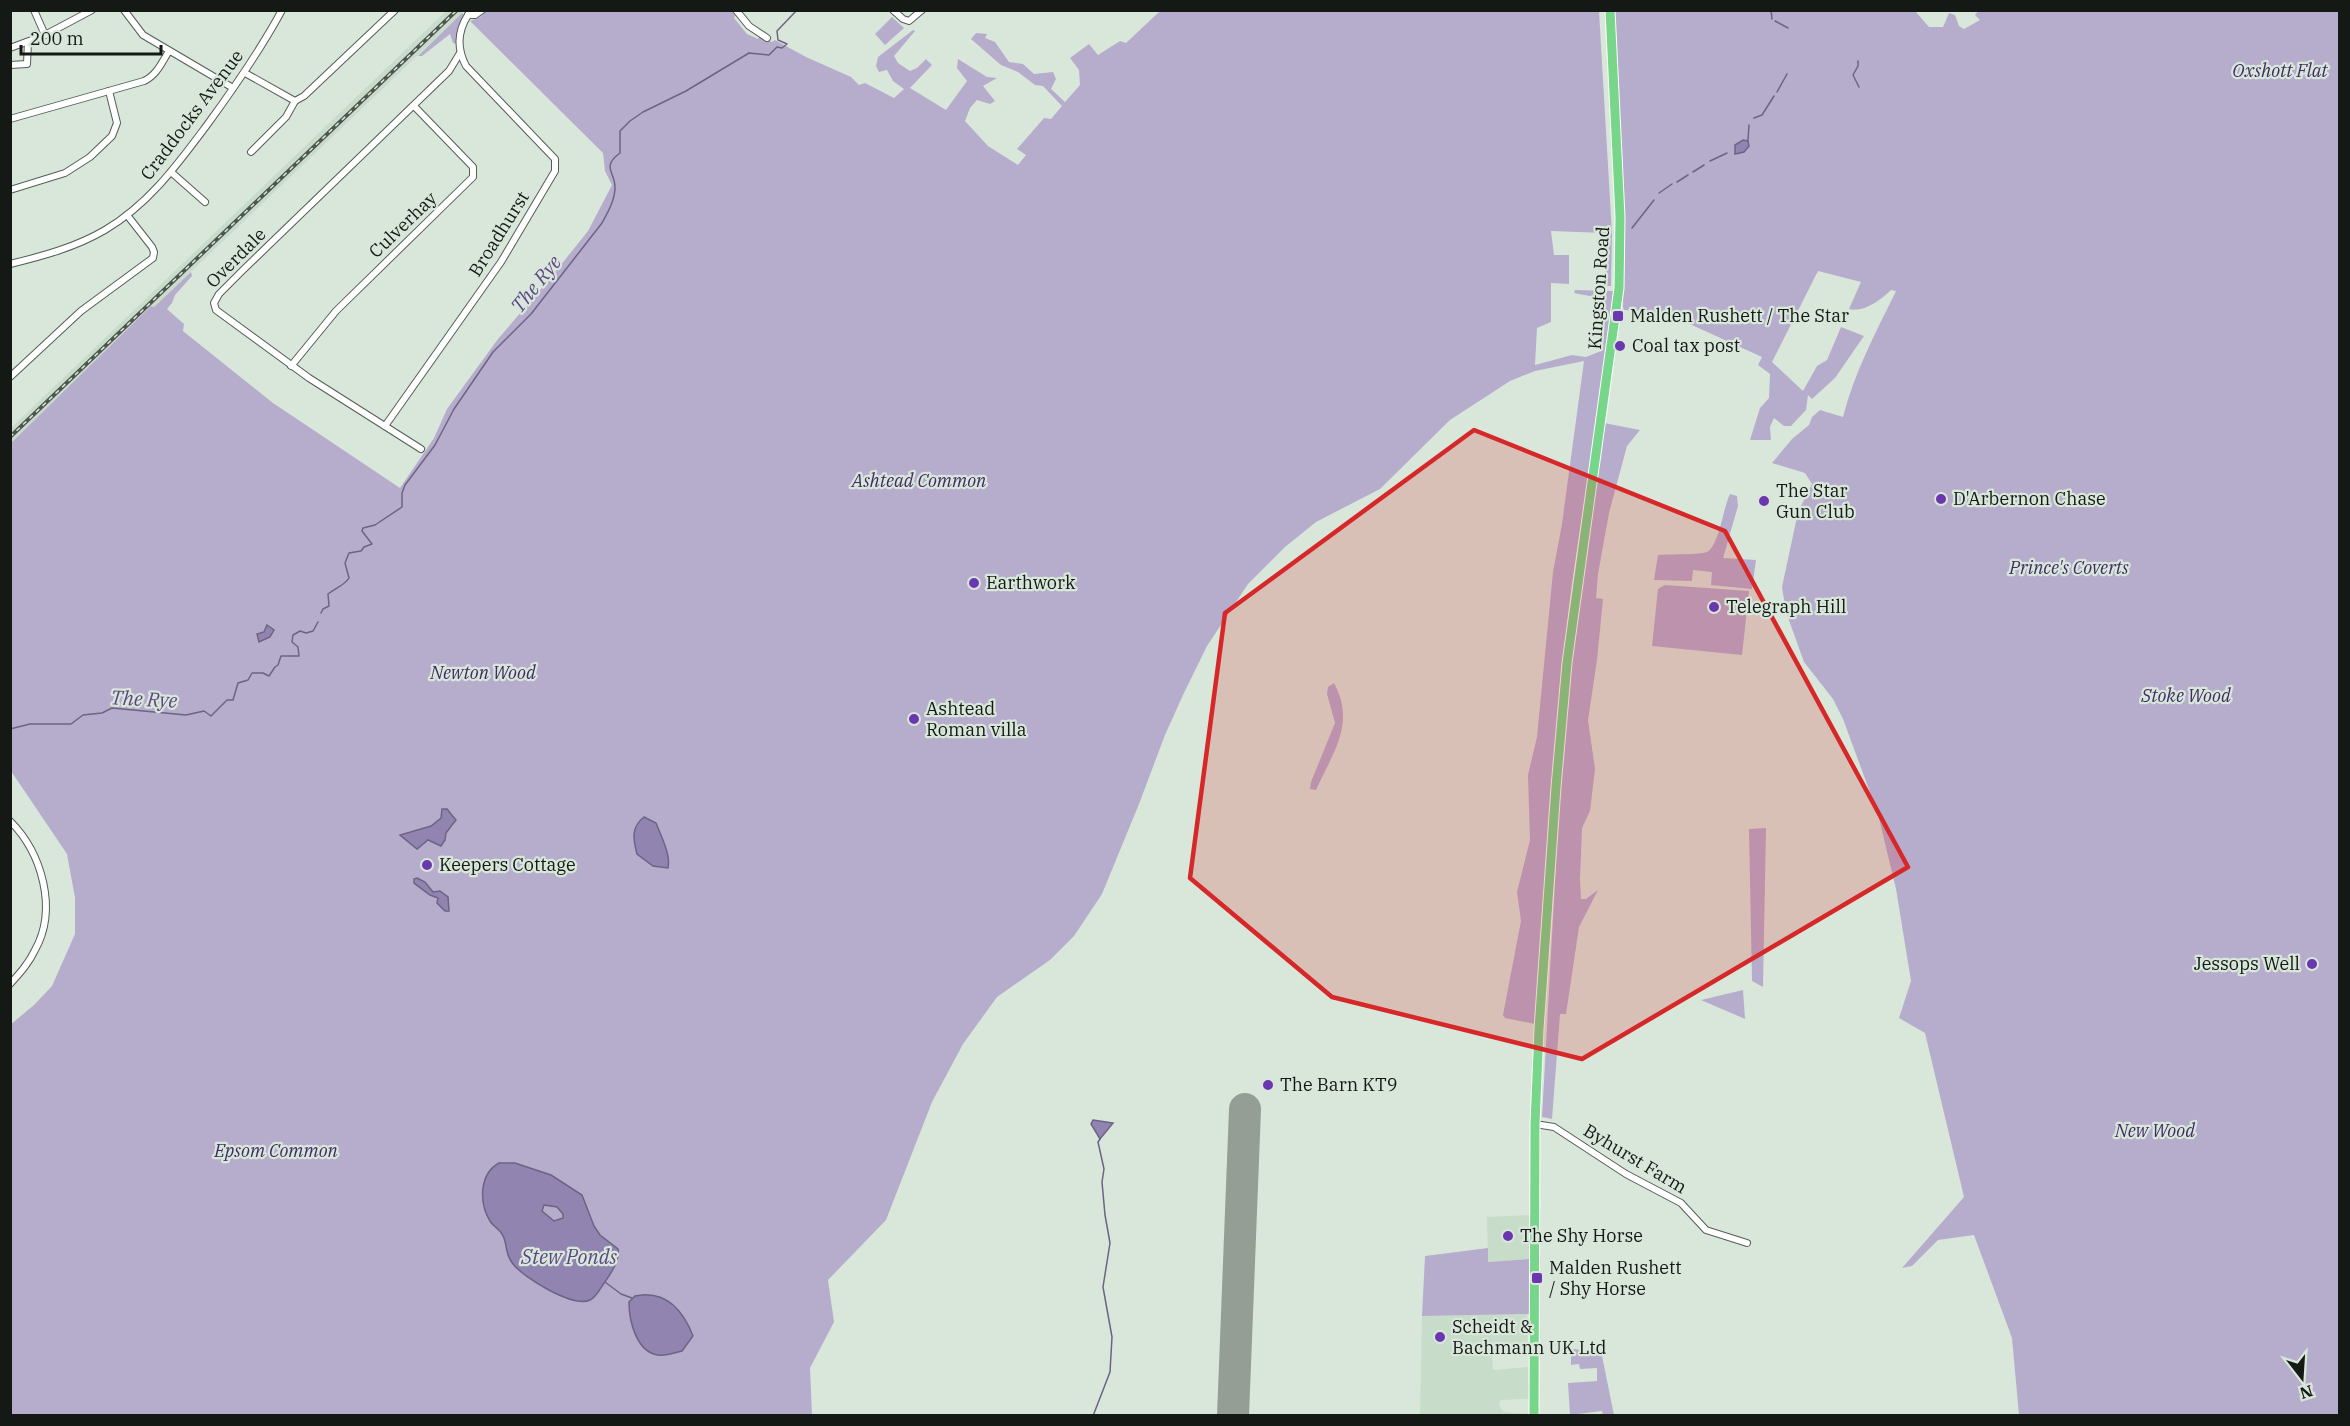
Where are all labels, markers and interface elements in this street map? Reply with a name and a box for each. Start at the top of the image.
scale bar [21,18,160,56]
text: 200 m [30,27,84,50]
street label: Craddocks Avenue [135,45,248,185]
park label: Oxshott Flat [2232,59,2328,82]
street label: Culverhay [364,186,442,263]
street label: Broadhurst [463,187,534,281]
street label: Overdale [201,223,271,293]
street label: Kingston Road [1583,226,1614,350]
water label: The Rye [504,249,567,318]
place label: Malden Rushett / The Star [1630,304,1849,327]
marker: Malden Rushett / The Star [1611,309,1625,323]
place label: Coal tax post [1632,334,1740,357]
marker: Coal tax post [1613,339,1627,353]
park label: Ashtead Common [851,469,987,492]
place label: The Star Gun Club [1776,479,1855,523]
place label: D'Arbernon Chase [1953,487,2106,510]
marker: D'Arbernon Chase [1934,492,1948,506]
marker: The Star Gun Club [1757,494,1771,508]
park label: Prince's Coverts [2008,556,2129,579]
place label: Earthwork [986,571,1076,594]
marker: Earthwork [967,576,981,590]
place label: Telegraph Hill [1726,595,1846,618]
marker: Telegraph Hill [1707,600,1721,614]
park label: Newton Wood [429,661,536,684]
water label: The Rye [110,683,178,714]
park label: Stoke Wood [2140,684,2231,707]
place label: Ashtead Roman villa [926,697,1027,741]
marker: Ashtead Roman villa [907,712,921,726]
place label: Keepers Cottage [439,853,576,876]
marker: Keepers Cottage [420,858,434,872]
place label: Jessops Well [2194,952,2300,975]
marker: Jessops Well [2305,957,2319,971]
place label: The Barn KT9 [1280,1073,1398,1096]
marker: The Barn KT9 [1261,1078,1275,1092]
street label: Byhurst Farm [1579,1119,1691,1198]
park label: New Wood [2114,1119,2195,1142]
park label: Epsom Common [213,1139,339,1162]
place label: The Shy Horse [1520,1224,1643,1247]
marker: The Shy Horse [1501,1229,1515,1243]
water label: Stew Ponds [520,1243,618,1270]
place label: Malden Rushett / Shy Horse [1549,1256,1682,1300]
marker: Malden Rushett / Shy Horse [1530,1271,1544,1285]
place label: Scheidt & Bachmann UK Ltd [1452,1315,1607,1359]
marker: Scheidt & Bachmann UK Ltd [1433,1330,1447,1344]
north arrow [2272,1348,2332,1408]
text: N [2297,1381,2315,1404]

